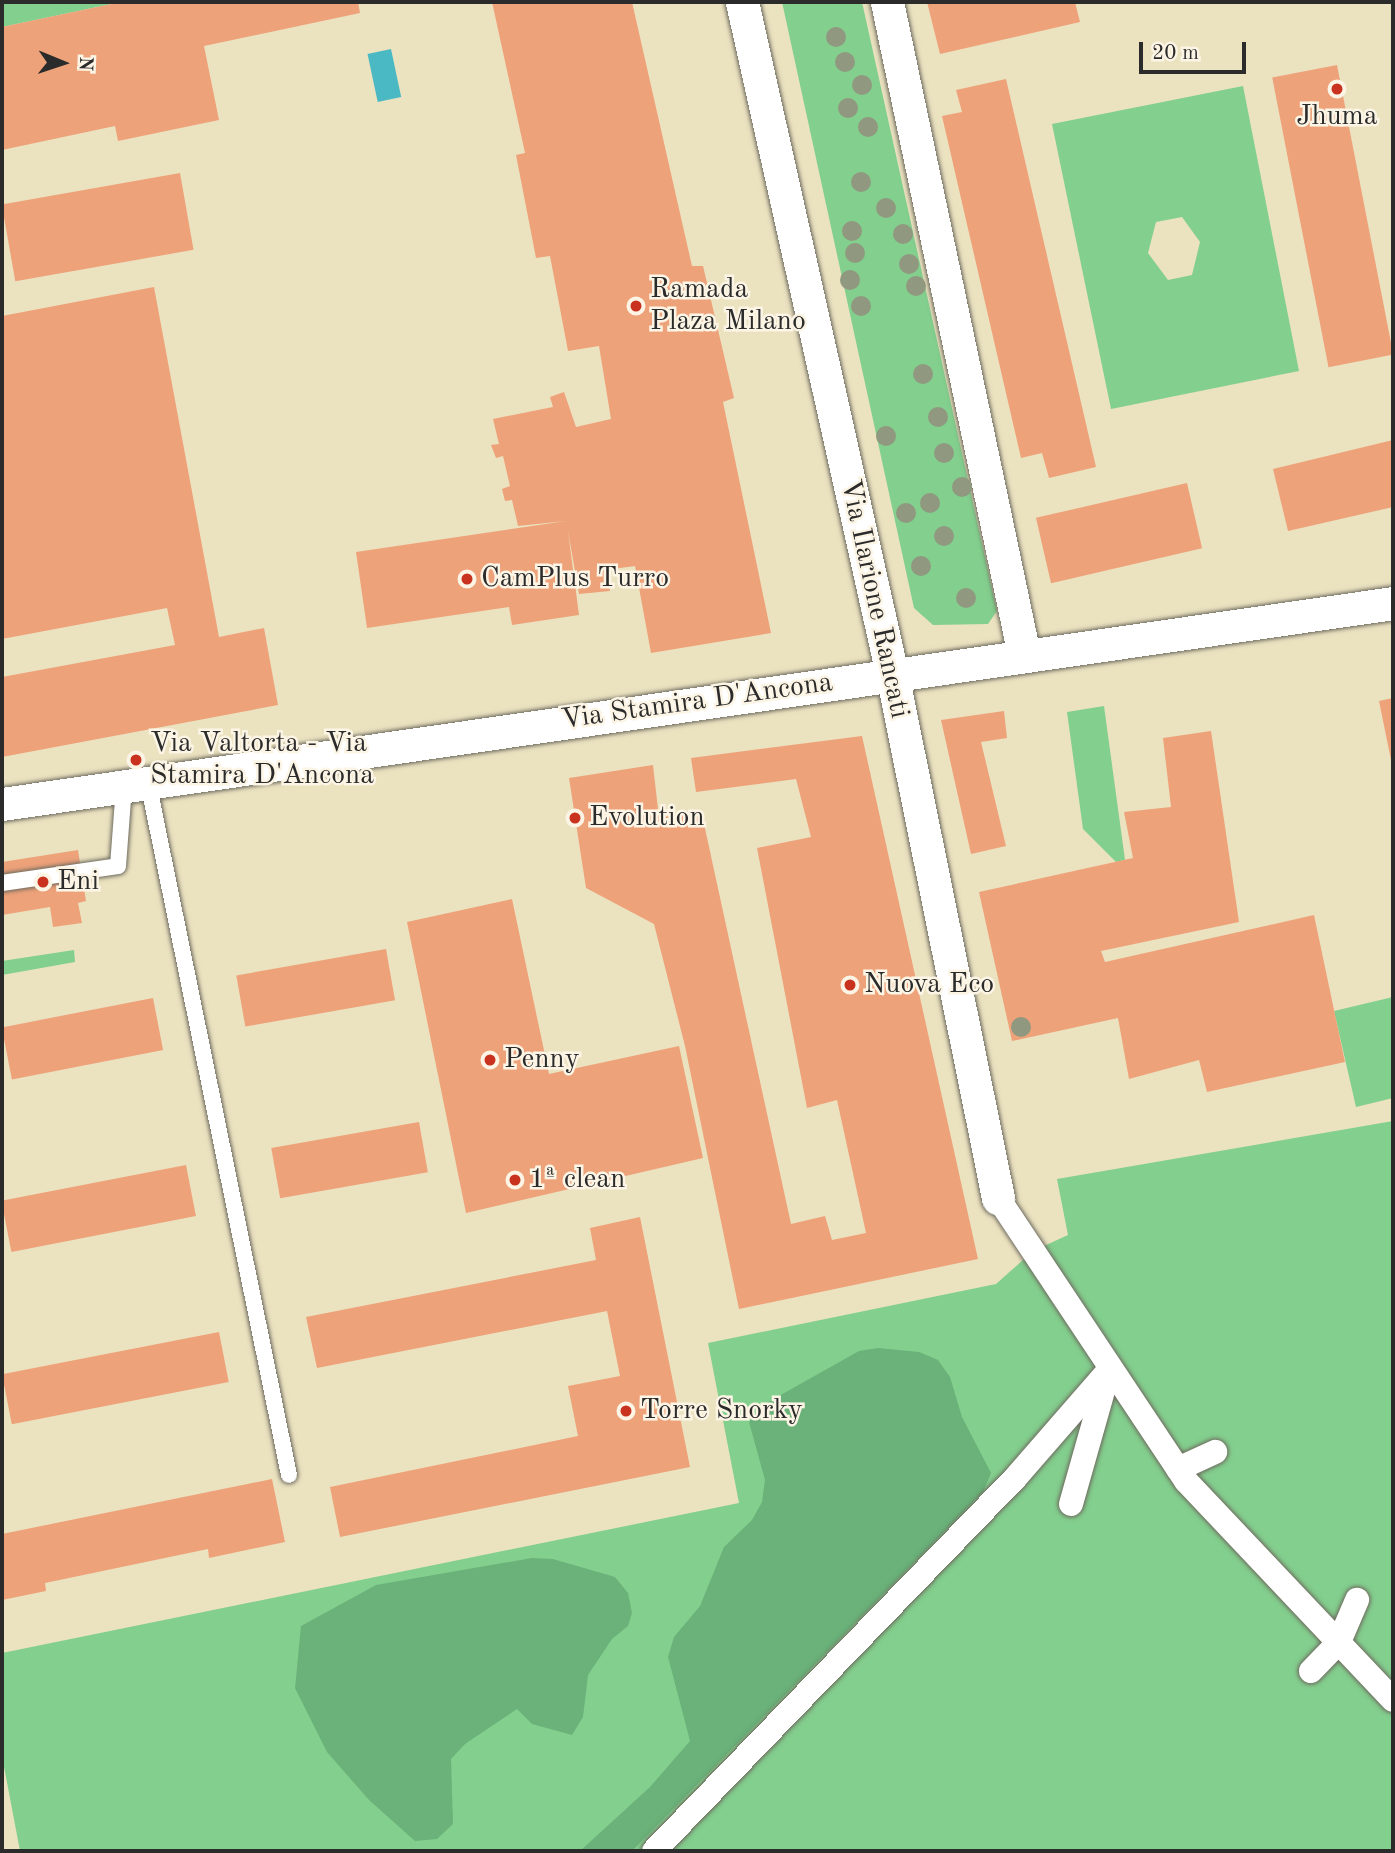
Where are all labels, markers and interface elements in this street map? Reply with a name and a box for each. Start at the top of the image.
north arrow [28,28,98,98]
scale bar [1143,28,1250,72]
text: 20 m [1152,43,1199,64]
text: N [75,56,94,71]
marker: Jhuma [1329,81,1345,97]
place label: Jhuma [1296,100,1378,134]
place label: Ramada Plaza Milano [650,273,806,339]
marker: Ramada Plaza Milano [628,298,644,314]
street label: Via Ilarione Rancati [832,477,916,721]
place label: CamPlus Turro [481,562,669,596]
marker: CamPlus Turro [459,571,475,587]
street label: Via Stamira D'Ancona [559,666,835,738]
place label: Via Valtorta - Via Stamira D'Ancona [150,727,374,793]
marker: Via Valtorta - Via Stamira D'Ancona [128,752,144,768]
place label: Evolution [589,801,705,835]
marker: Evolution [567,810,583,826]
place label: Eni [57,865,99,899]
marker: Eni [35,874,51,890]
place label: Nuova Eco [864,968,994,1002]
marker: Nuova Eco [842,977,858,993]
place label: Penny [504,1043,580,1077]
marker: Penny [482,1052,498,1068]
place label: 1ª clean [529,1163,625,1197]
marker: 1ª clean [507,1172,523,1188]
place label: Torre Snorky [640,1394,803,1428]
marker: Torre Snorky [618,1403,634,1419]

